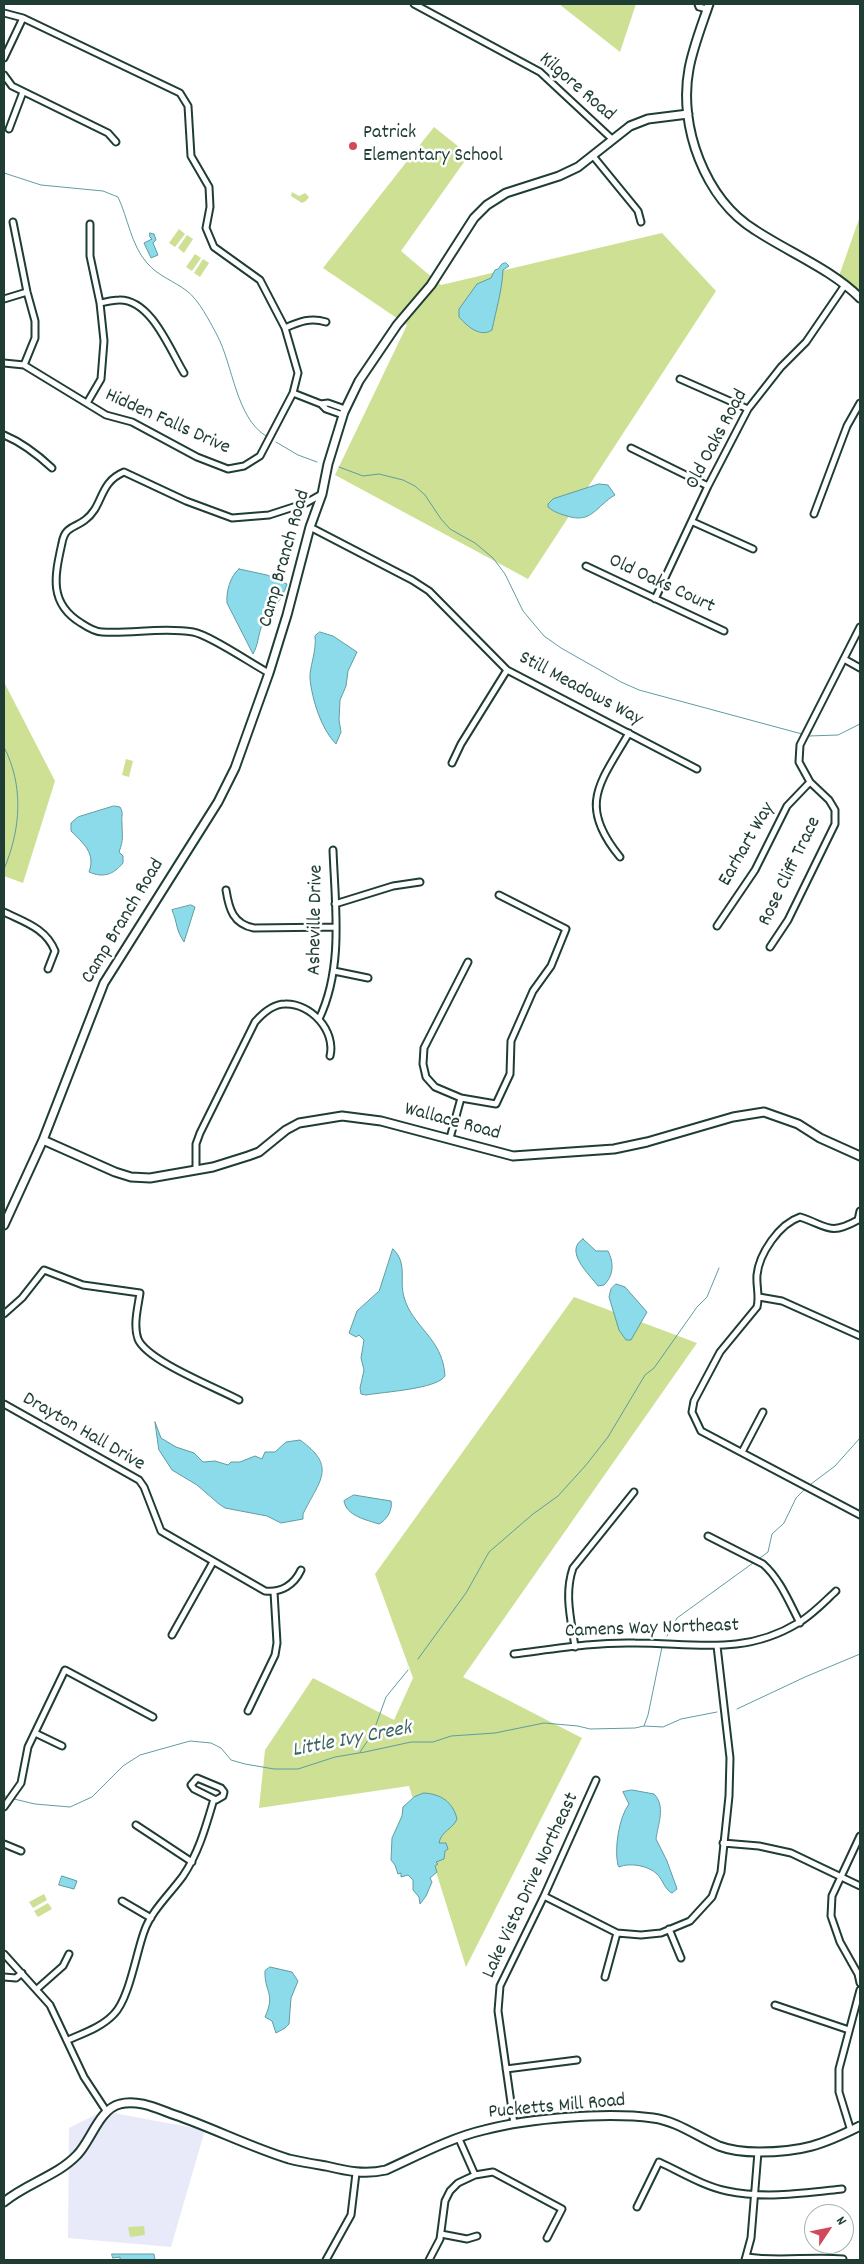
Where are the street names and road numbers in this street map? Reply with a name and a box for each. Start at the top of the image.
street label: Kilgore Road [533,48,619,128]
street label: Hidden Falls Drive [101,385,233,461]
street label: Old Oaks Road [682,386,754,494]
street label: Camp Branch Road [255,488,317,630]
street label: Old Oaks Court [604,550,718,620]
street label: Still Meadows Way [514,647,646,733]
street label: Earhart Way [714,799,782,891]
street label: Rose Cliff Trace [754,813,828,931]
street label: Camp Branch Road [77,855,171,989]
street label: Asheville Drive [304,864,330,976]
street label: Wallace Road [401,1099,503,1147]
street label: Drayton Hall Drive [17,1388,149,1478]
street label: Camens Way Northeast [564,1615,740,1645]
street label: Lake Vista Drive Northeast [478,1789,586,1983]
street label: Pucketts Mill Road [488,2090,626,2126]

